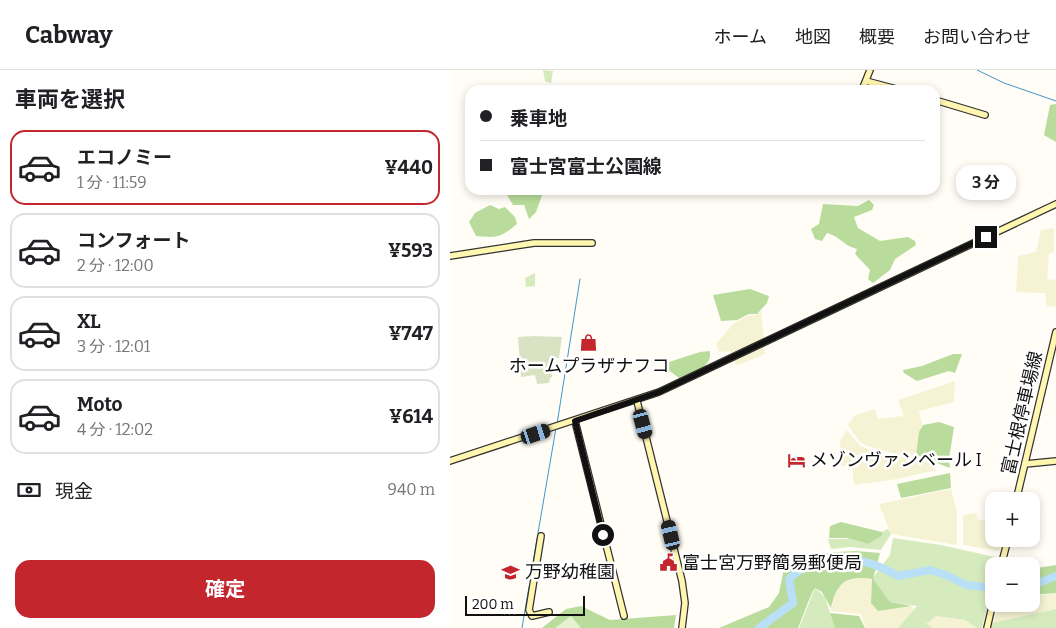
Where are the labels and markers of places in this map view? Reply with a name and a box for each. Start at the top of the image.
shop icon: ホームプラザナフコ [579,333,599,353]
place label: ホームプラザナフコ [509,355,669,377]
place label: メゾンヴァンベール I [810,449,982,471]
hotel icon: メゾンヴァンベール I [786,450,806,470]
place label: 富士宮万野簡易郵便局 [682,552,862,574]
public building icon: 富士宮万野簡易郵便局 [658,553,678,573]
place label: 万野幼稚園 [525,561,615,583]
school or university icon: 万野幼稚園 [501,562,521,582]

